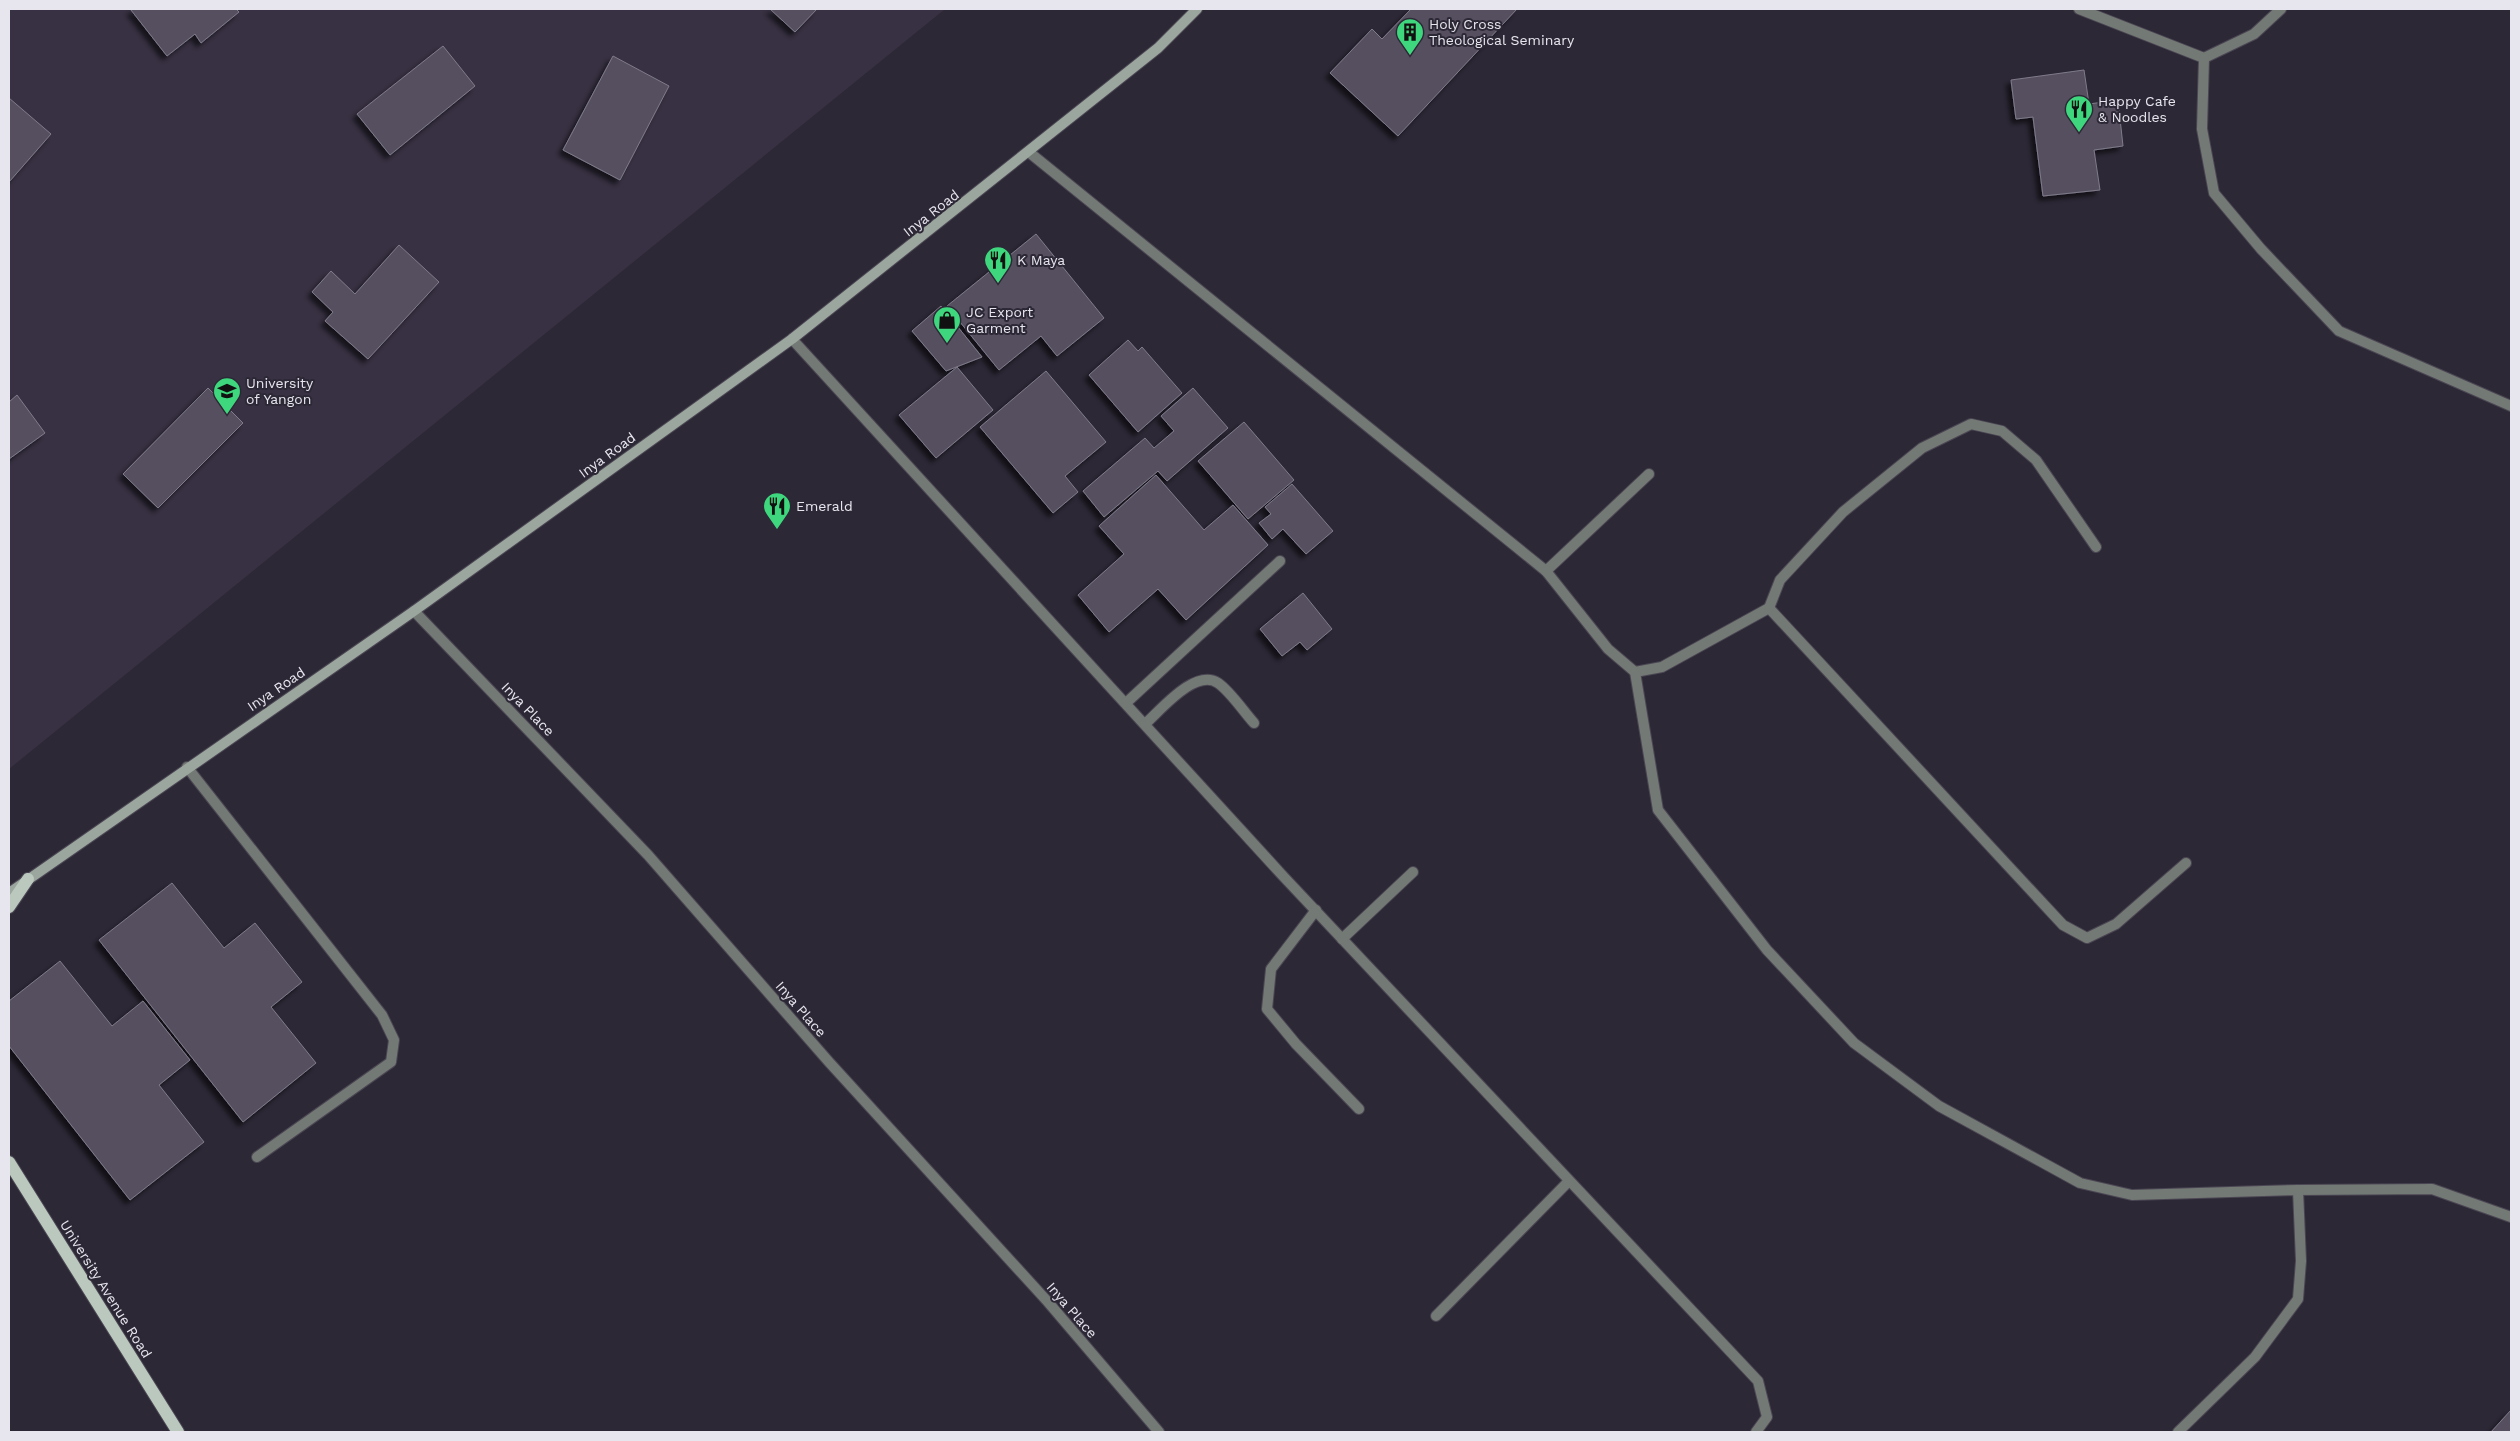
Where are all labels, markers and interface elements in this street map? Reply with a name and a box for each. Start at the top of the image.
place label: Holy Cross Theological Seminary [1429,16,1575,48]
building icon: Holy Cross Theological Seminary [1395,17,1425,56]
place label: Happy Cafe & Noodles [2098,93,2176,125]
restaurant icon: Happy Cafe & Noodles [2064,94,2094,133]
street label: Inya Road [900,186,962,240]
restaurant icon: K Maya [983,245,1013,284]
place label: K Maya [1017,252,1065,268]
place label: JC Export Garment [966,304,1033,336]
shop icon: JC Export Garment [932,305,962,344]
place label: University of Yangon [246,375,314,407]
school or university icon: University of Yangon [212,376,242,415]
street label: Inya Road [576,429,638,481]
restaurant icon: Emerald [762,491,792,530]
place label: Emerald [796,498,853,514]
street label: Inya Road [244,664,308,714]
street label: Inya Place [498,679,558,739]
street label: Inya Place [772,978,830,1040]
street label: University Avenue Road [57,1217,155,1361]
street label: Inya Place [1043,1279,1101,1341]

